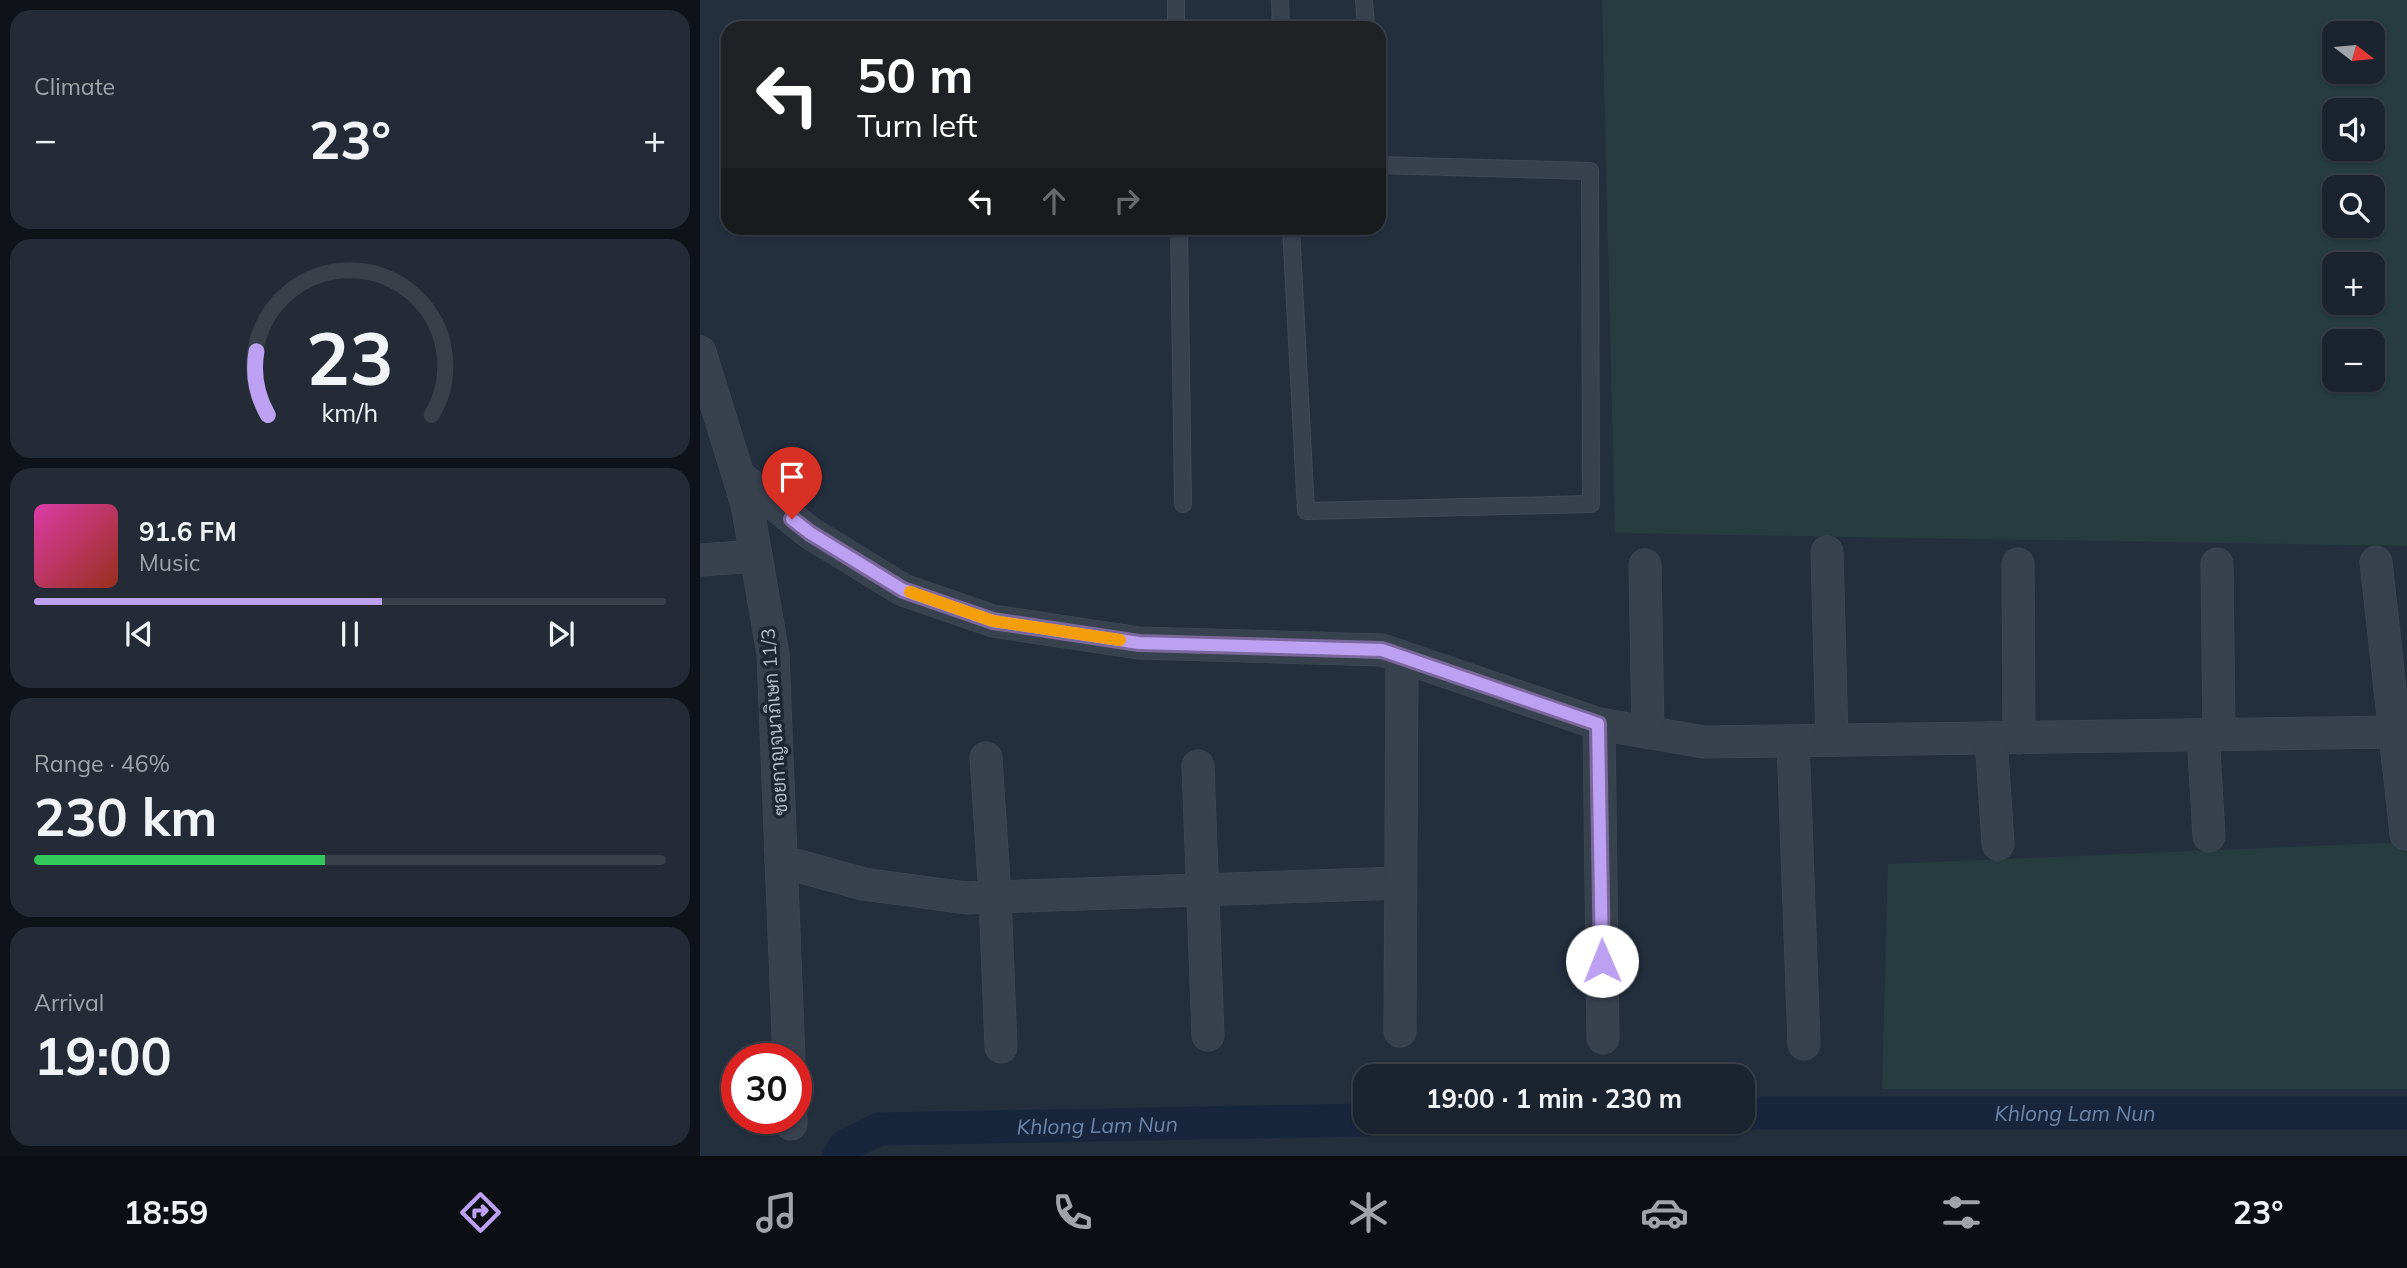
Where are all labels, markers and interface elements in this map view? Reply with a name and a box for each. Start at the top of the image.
north arrow [2322,21,2385,84]
map controls [2322,21,2385,392]
text: 50 m [857,44,973,105]
icon: left [742,49,833,140]
text: Climate [34,72,115,101]
button: sound [2322,98,2385,161]
text: Turn left [857,105,977,145]
text: 23° [309,107,391,172]
text: − [34,115,57,163]
text: + [643,115,666,163]
button: search [2322,175,2385,238]
icon: left [962,182,1000,220]
icon: ahead [1035,182,1073,220]
icon: right [1108,182,1146,220]
button: + [2322,252,2385,315]
text: 23 [306,312,394,403]
button: − [2322,329,2385,392]
text: km/h [322,397,378,428]
pin [762,447,822,519]
icon: arrive [773,458,811,496]
text: 91.6 FM [139,515,237,548]
text: Music [139,548,200,577]
icon: previous [120,615,158,653]
icon: pause [331,615,369,653]
icon: next [542,615,580,653]
street label: ซอยกาญจนาภิเษก 11/3 [755,628,793,816]
text: Range · 46% [34,749,170,778]
text: 230 km [34,784,217,849]
position arrow [1565,924,1639,998]
text: Arrival [34,988,104,1017]
text: 19:00 [34,1023,172,1088]
speed limit sign: 30 [721,1043,812,1134]
text: 19:00 · 1 min · 230 m [1426,1082,1682,1115]
water label: Khlong Lam Nun [1994,1100,2156,1126]
water label: Khlong Lam Nun [1016,1110,1178,1139]
icon: directions [456,1188,505,1237]
icon: music [752,1188,801,1237]
icon: phone [1048,1188,1097,1237]
icon: climate [1344,1188,1393,1237]
icon: car [1640,1188,1689,1237]
icon: filters [1937,1188,1986,1237]
text: 18:59 [124,1192,208,1232]
text: 23° [2233,1192,2283,1232]

